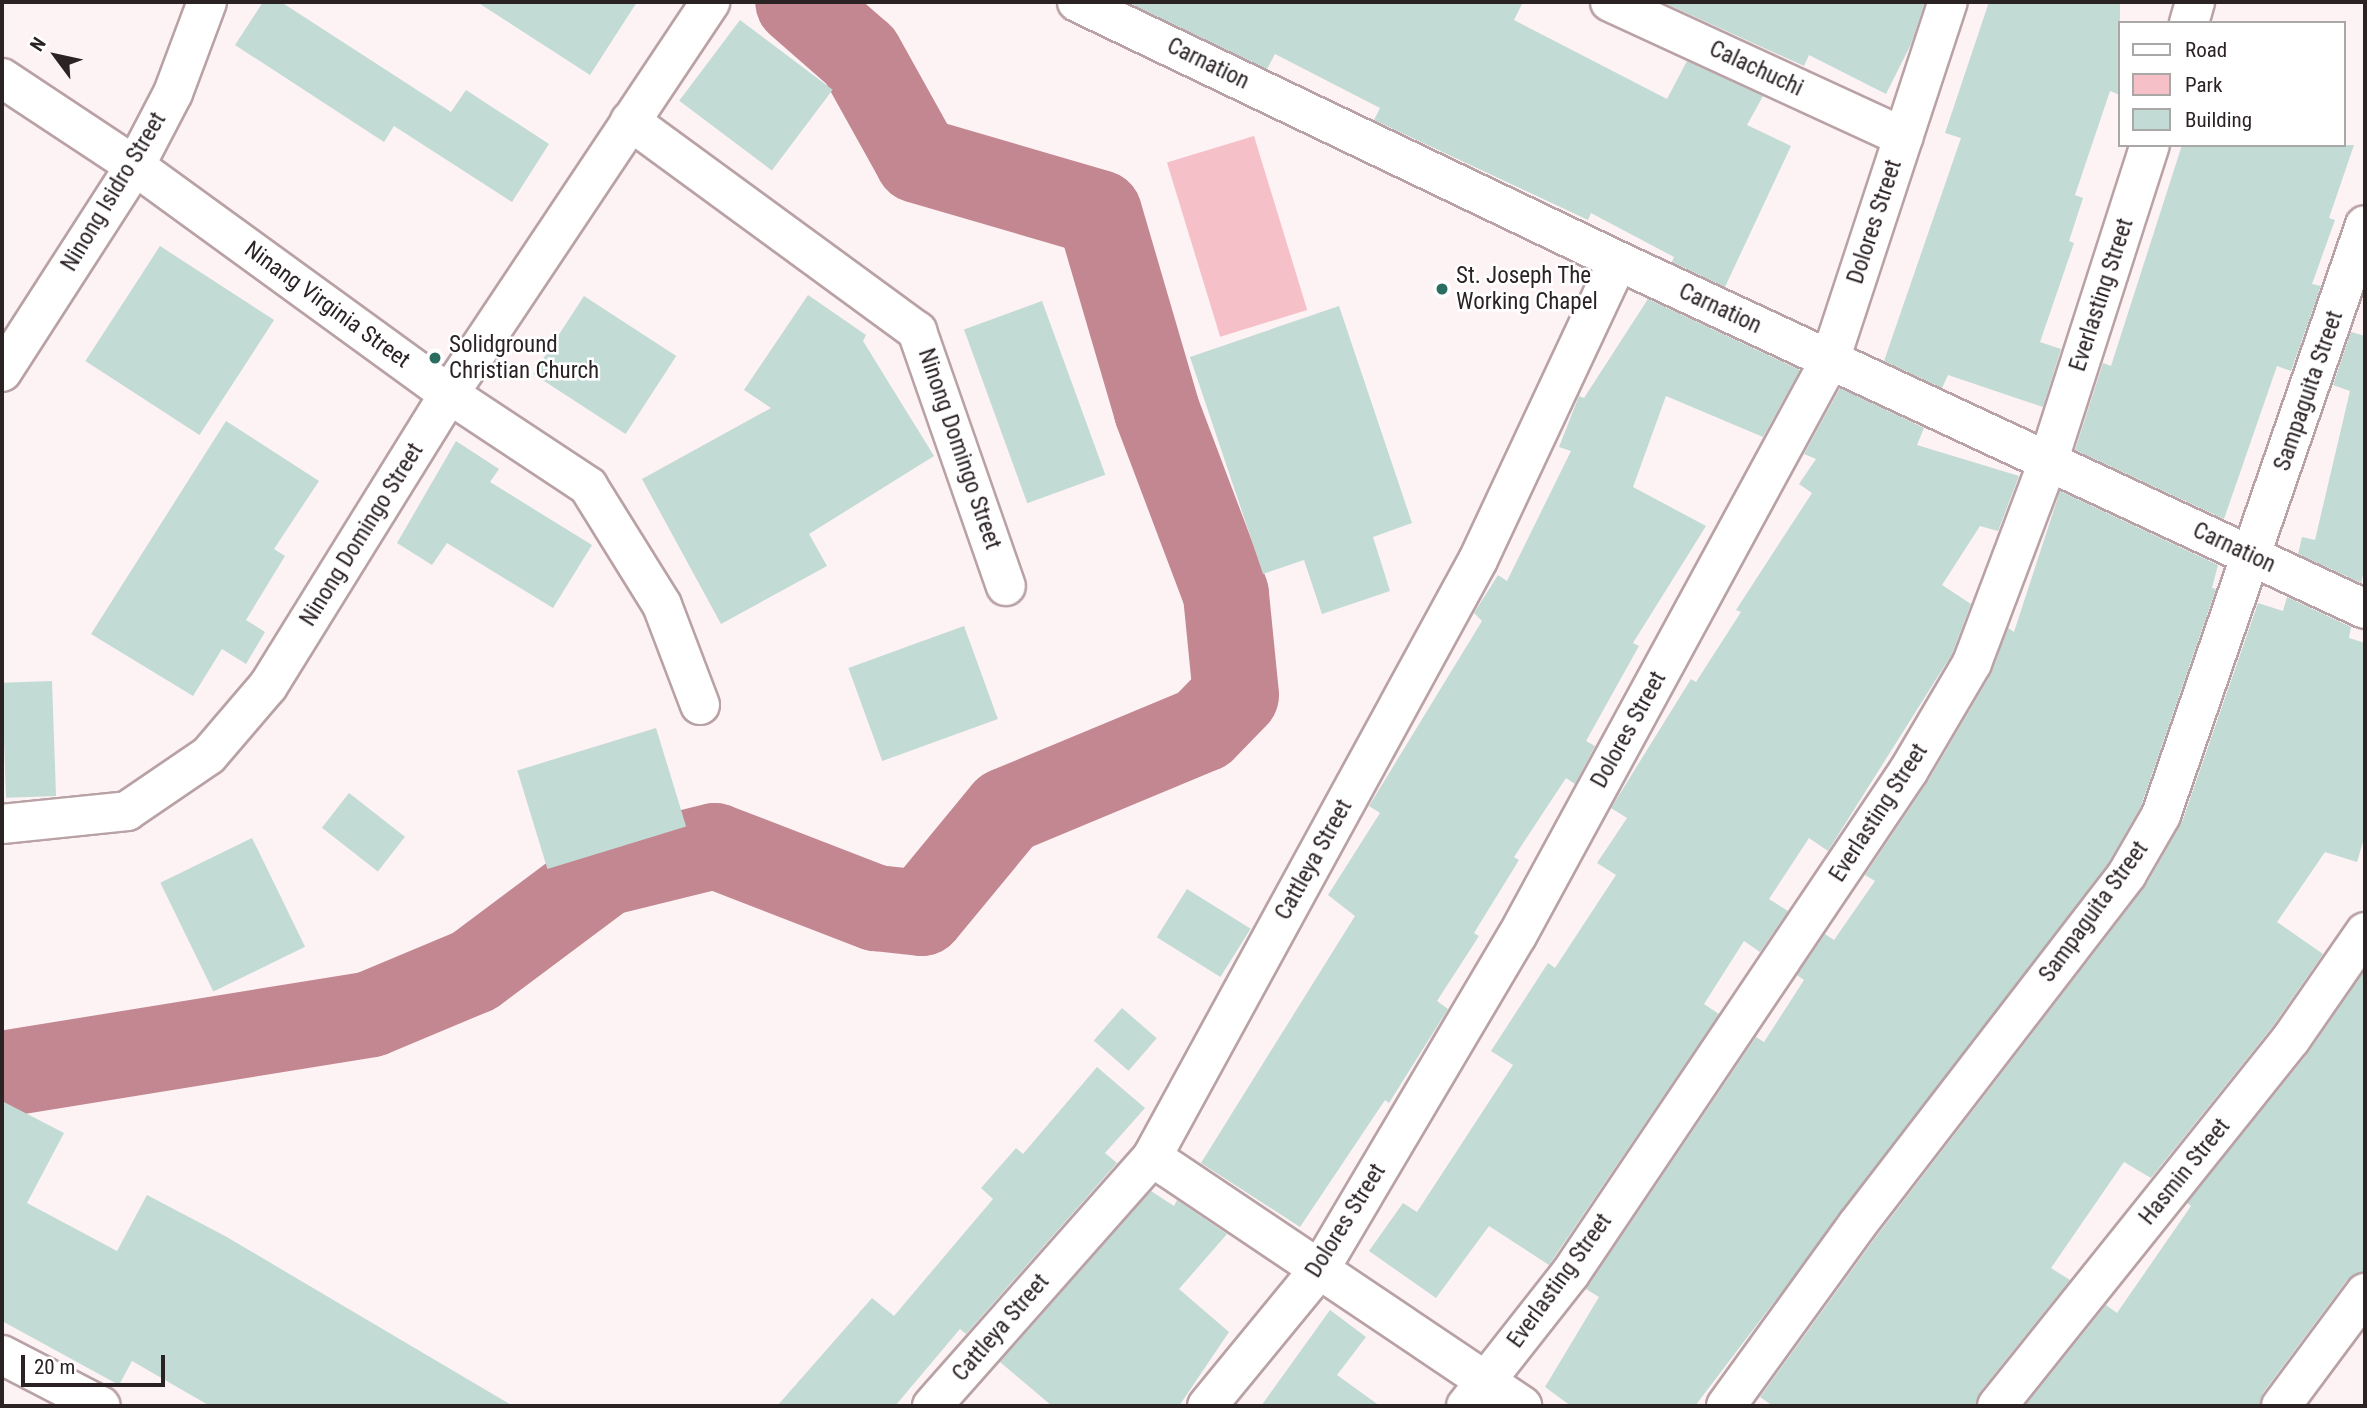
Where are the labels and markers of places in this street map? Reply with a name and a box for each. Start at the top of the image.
place label: St. Joseph The Working Chapel [1456,262,1598,316]
marker: St. Joseph The Working Chapel [1434,281,1450,297]
place label: Solidground Christian Church [449,331,599,385]
marker: Solidground Christian Church [427,350,443,366]

